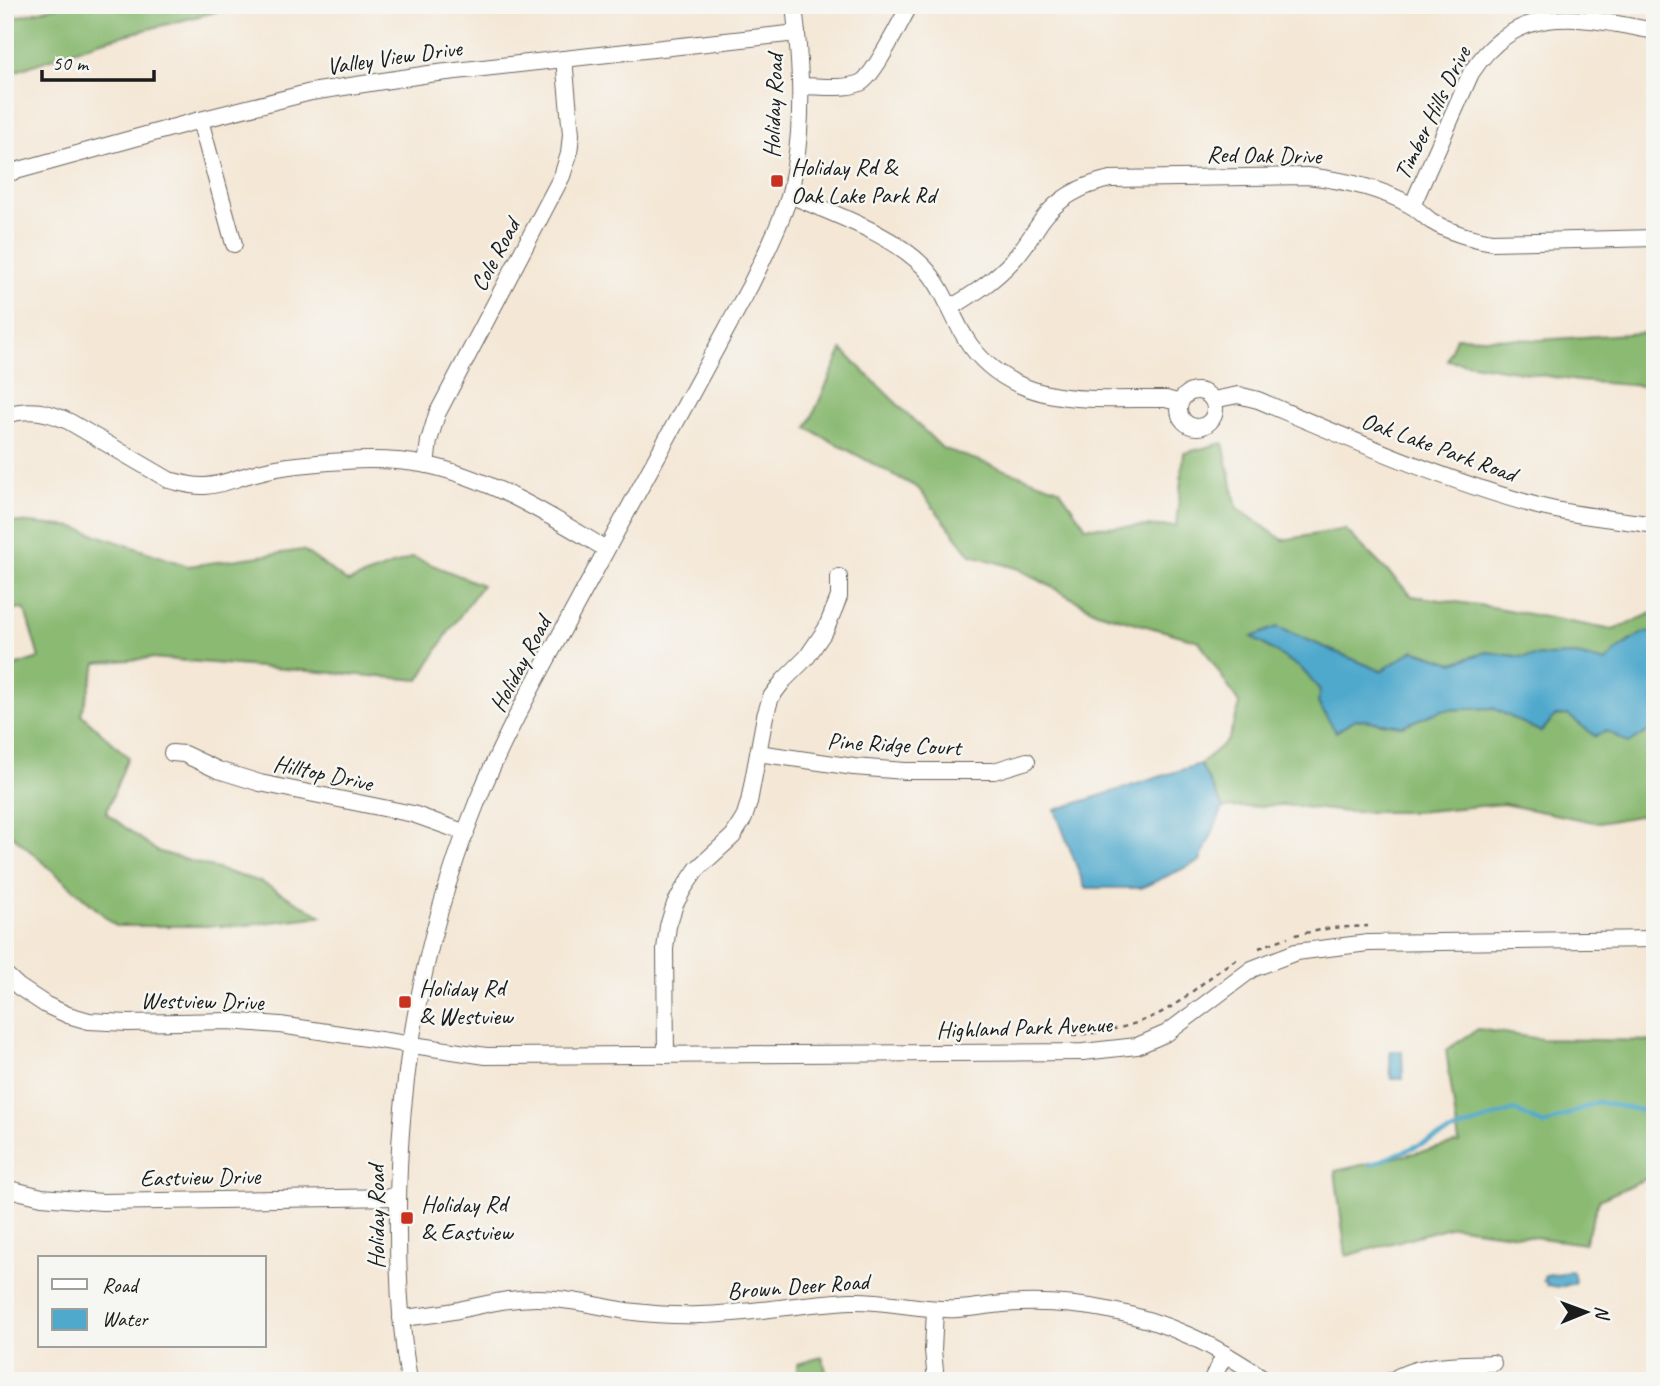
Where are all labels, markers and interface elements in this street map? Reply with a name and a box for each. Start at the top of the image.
street label: Valley View Drive [325,32,466,81]
scale bar [42,38,154,82]
street label: Timber Hills Drive [1387,39,1478,185]
text: 50 m [52,50,90,76]
street label: Holiday Road [756,50,790,158]
street label: Red Oak Drive [1206,139,1324,171]
place label: Holiday Rd & Oak Lake Park Rd [791,152,939,210]
marker: Holiday Rd & Oak Lake Park Rd [769,173,785,189]
street label: Cole Road [463,210,528,296]
street label: Oak Lake Park Road [1357,405,1524,490]
street label: Holiday Road [482,608,559,717]
street label: Pine Ridge Court [826,726,964,763]
street label: Hilltop Drive [271,748,377,799]
place label: Holiday Rd & Westview [419,973,514,1031]
street label: Westview Drive [140,985,266,1017]
marker: Holiday Rd & Westview [397,994,413,1010]
street label: Highland Park Avenue [936,1009,1115,1045]
street label: Eastview Drive [139,1161,263,1193]
street label: Holiday Road [361,1161,391,1269]
place label: Holiday Rd & Eastview [421,1189,514,1247]
marker: Holiday Rd & Eastview [399,1210,415,1226]
legend [38,1256,266,1348]
street label: Brown Deer Road [726,1266,873,1306]
text: Road [102,1272,141,1298]
north arrow [1552,1278,1622,1348]
text: Water [102,1306,149,1332]
text: N [1590,1306,1614,1321]

